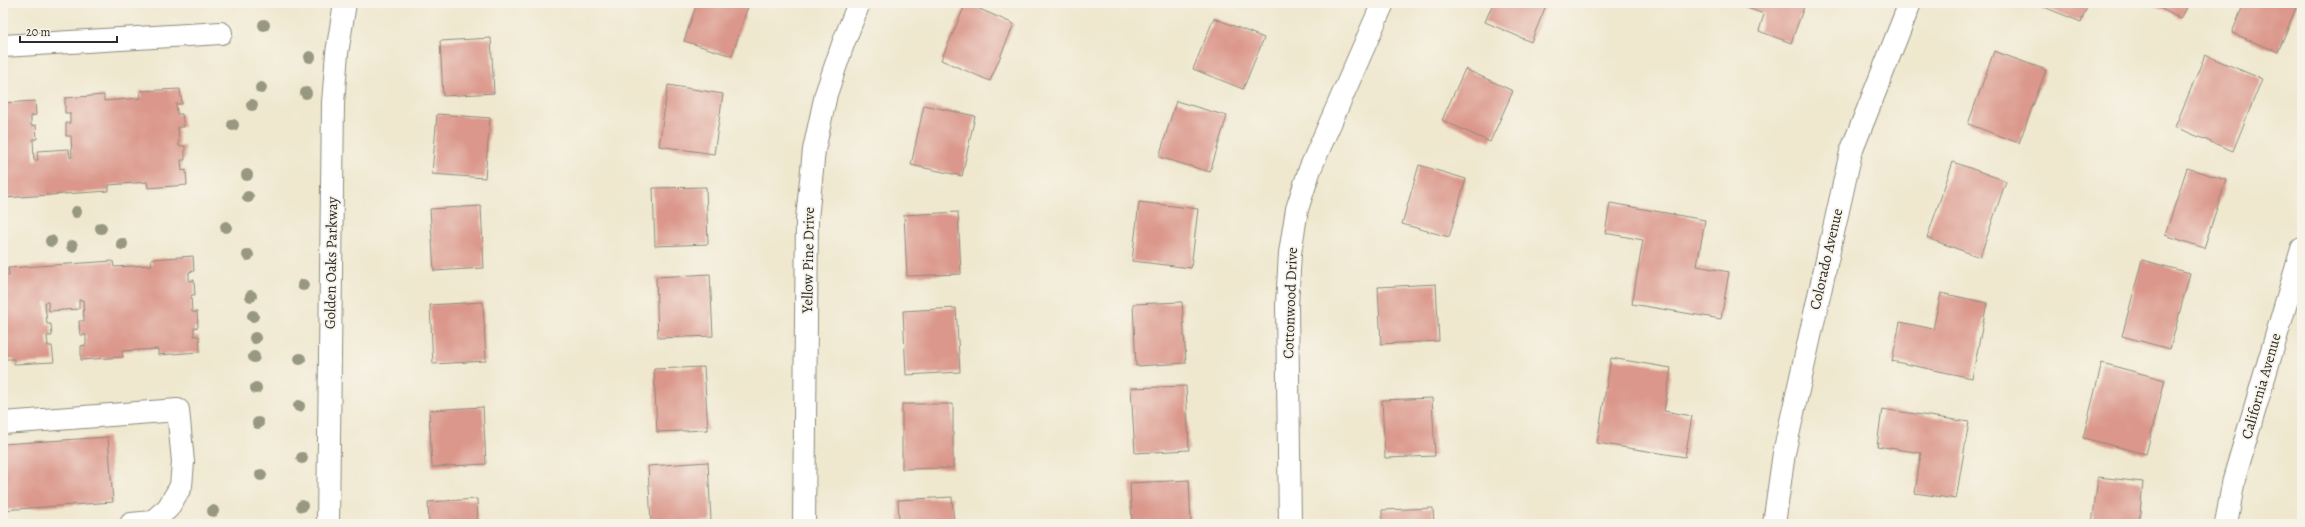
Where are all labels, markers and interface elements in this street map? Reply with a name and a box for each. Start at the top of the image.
scale bar [20,18,117,44]
text: 20 m [26,24,50,40]
street label: Golden Oaks Parkway [320,196,342,329]
street label: Yellow Pine Drive [797,206,819,314]
street label: Colorado Avenue [1805,206,1847,312]
street label: Cottonwood Drive [1278,246,1302,359]
street label: California Avenue [2236,330,2286,441]

